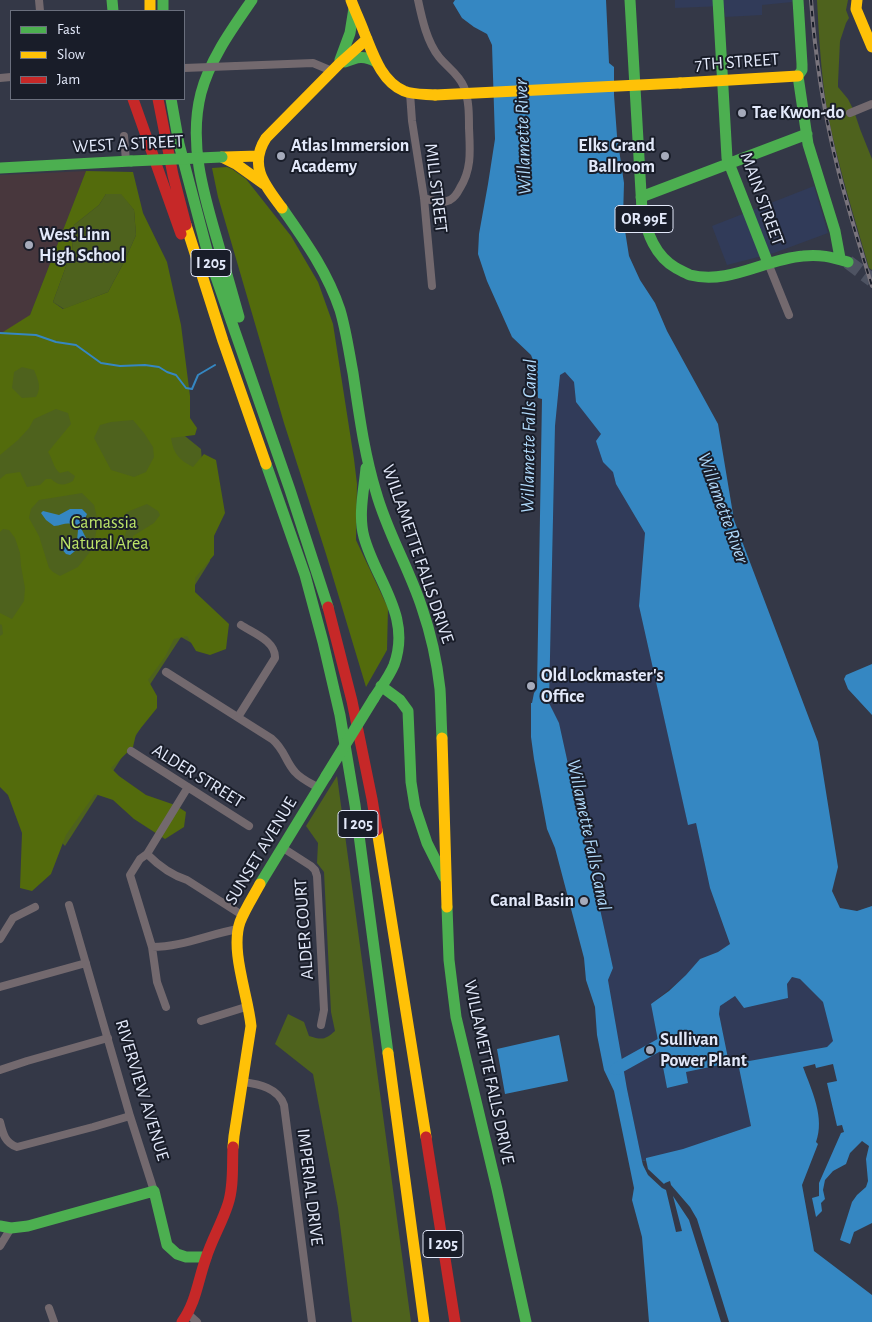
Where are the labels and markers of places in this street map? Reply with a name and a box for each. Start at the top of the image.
place label: Tae Kwon-do [752,102,844,124]
marker: Tae Kwon-do [736,107,748,119]
place label: Atlas Immersion Academy [291,135,409,178]
place label: Elks Grand Ballroom [578,135,655,178]
marker: Atlas Immersion Academy [275,150,287,162]
marker: Elks Grand Ballroom [659,150,671,162]
place label: West Linn High School [39,224,125,266]
marker: West Linn High School [23,239,35,251]
place label: Old Lockmaster's Office [541,665,663,708]
marker: Old Lockmaster's Office [525,680,537,692]
place label: Canal Basin [490,890,574,912]
marker: Canal Basin [578,895,590,907]
place label: Sullivan Power Plant [660,1029,747,1072]
marker: Sullivan Power Plant [644,1044,656,1056]

